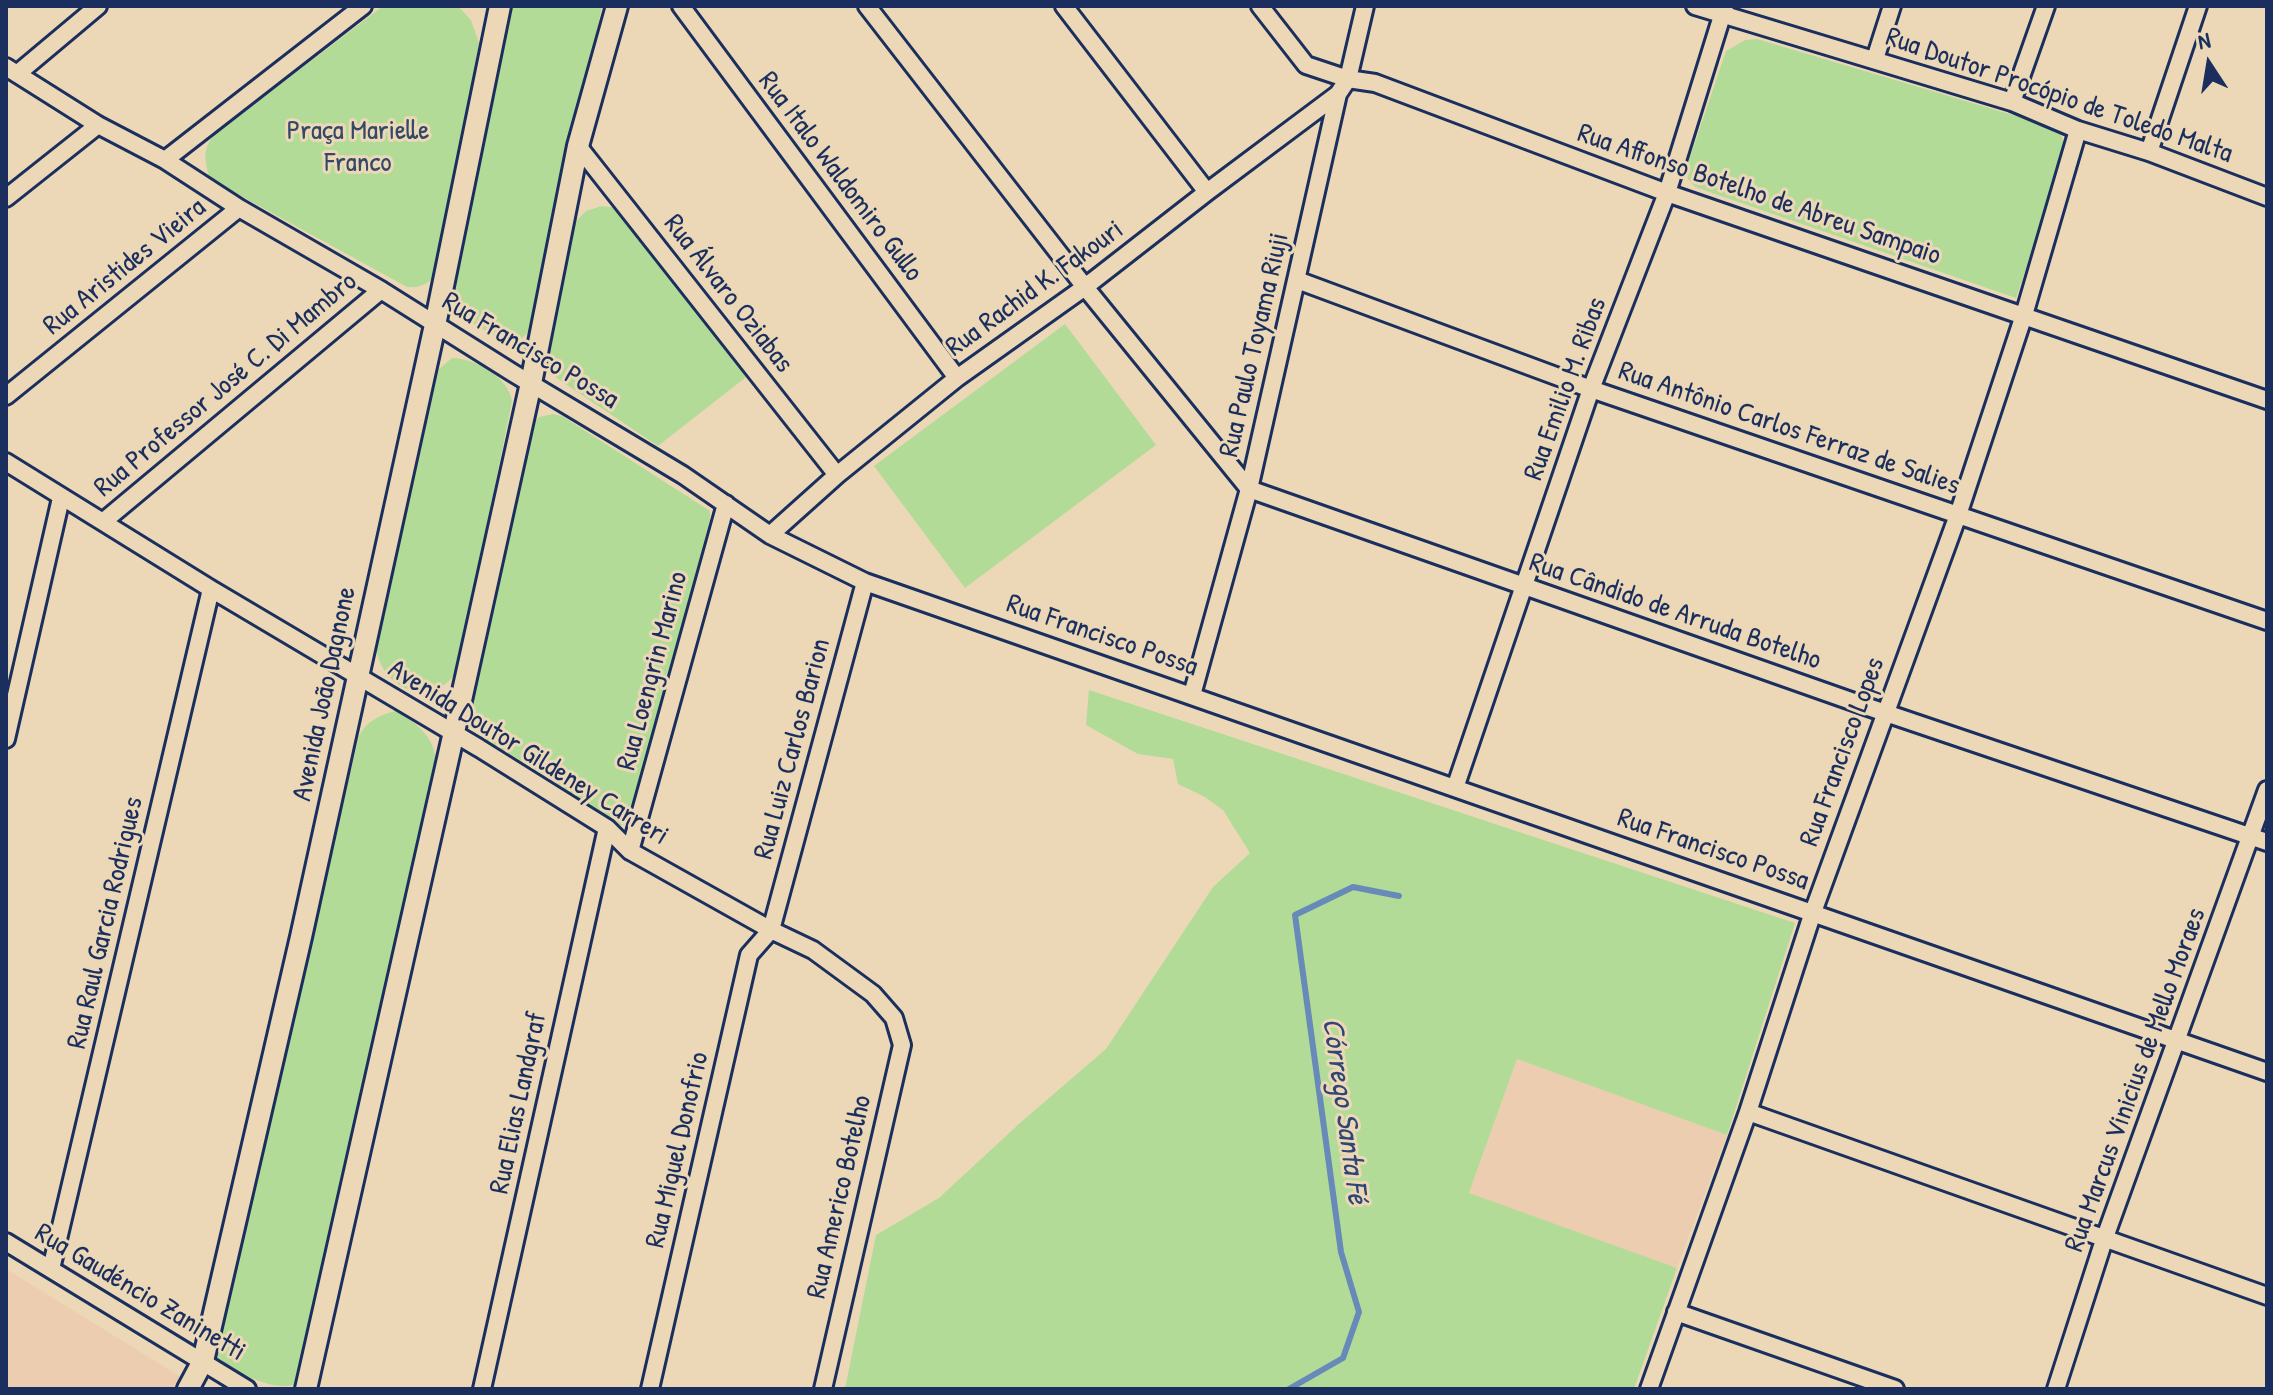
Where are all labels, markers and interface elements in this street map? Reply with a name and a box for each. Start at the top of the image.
street label: Rua Doutor Procópio de Toledo Malta [1881,21,2237,171]
north arrow [2169,24,2249,104]
text: N [2195,25,2213,56]
street label: Rua Italo Waldomiro Gullo [750,66,930,288]
park label: Praça Marielle Franco [287,115,429,181]
street label: Rua Affonso Botelho de Abreu Sampaio [1573,117,1945,273]
street label: Rua Aristides Vieira [37,191,213,343]
street label: Rua Álvaro Oziabas [656,208,800,380]
street label: Rua Rachid K. Fakouri [940,213,1130,365]
street label: Rua Paulo Toyama Riuji [1213,230,1297,460]
street label: Rua Professor José C. Di Mambro [88,265,364,505]
street label: Rua Francisco Possa [436,285,624,417]
street label: Rua Emilio M. Ribas [1517,293,1615,485]
street label: Rua Antônio Carlos Ferraz de Salies [1614,355,1964,503]
street label: Rua Cândido de Arruda Botelho [1525,546,1825,678]
street label: Rua Loengrin Marino [610,568,696,774]
street label: Avenida João Dagnone [286,584,364,804]
street label: Rua Francisco Possa [1002,588,1202,684]
street label: Rua Luiz Carlos Barion [747,635,839,863]
street label: Avenida Doutor Gildeney Carreri [381,653,675,853]
street label: Rua Francisco Lopes [1793,653,1893,851]
street label: Rua Raul Garcia Rodrigues [61,794,151,1052]
street label: Rua Francisco Possa [1613,802,1813,898]
street label: Rua Marcus Vinicius de Mello Moraes [2058,904,2214,1256]
street label: Rua Elias Landgraf [483,1009,555,1197]
water label: Córrego Santa Fé [1313,1016,1375,1206]
street label: Rua Miguel Donofrio [639,1049,717,1251]
street label: Rua Americo Botelho [800,1092,880,1302]
street label: Rua Gaudéncio Zaninetti [29,1217,251,1369]

